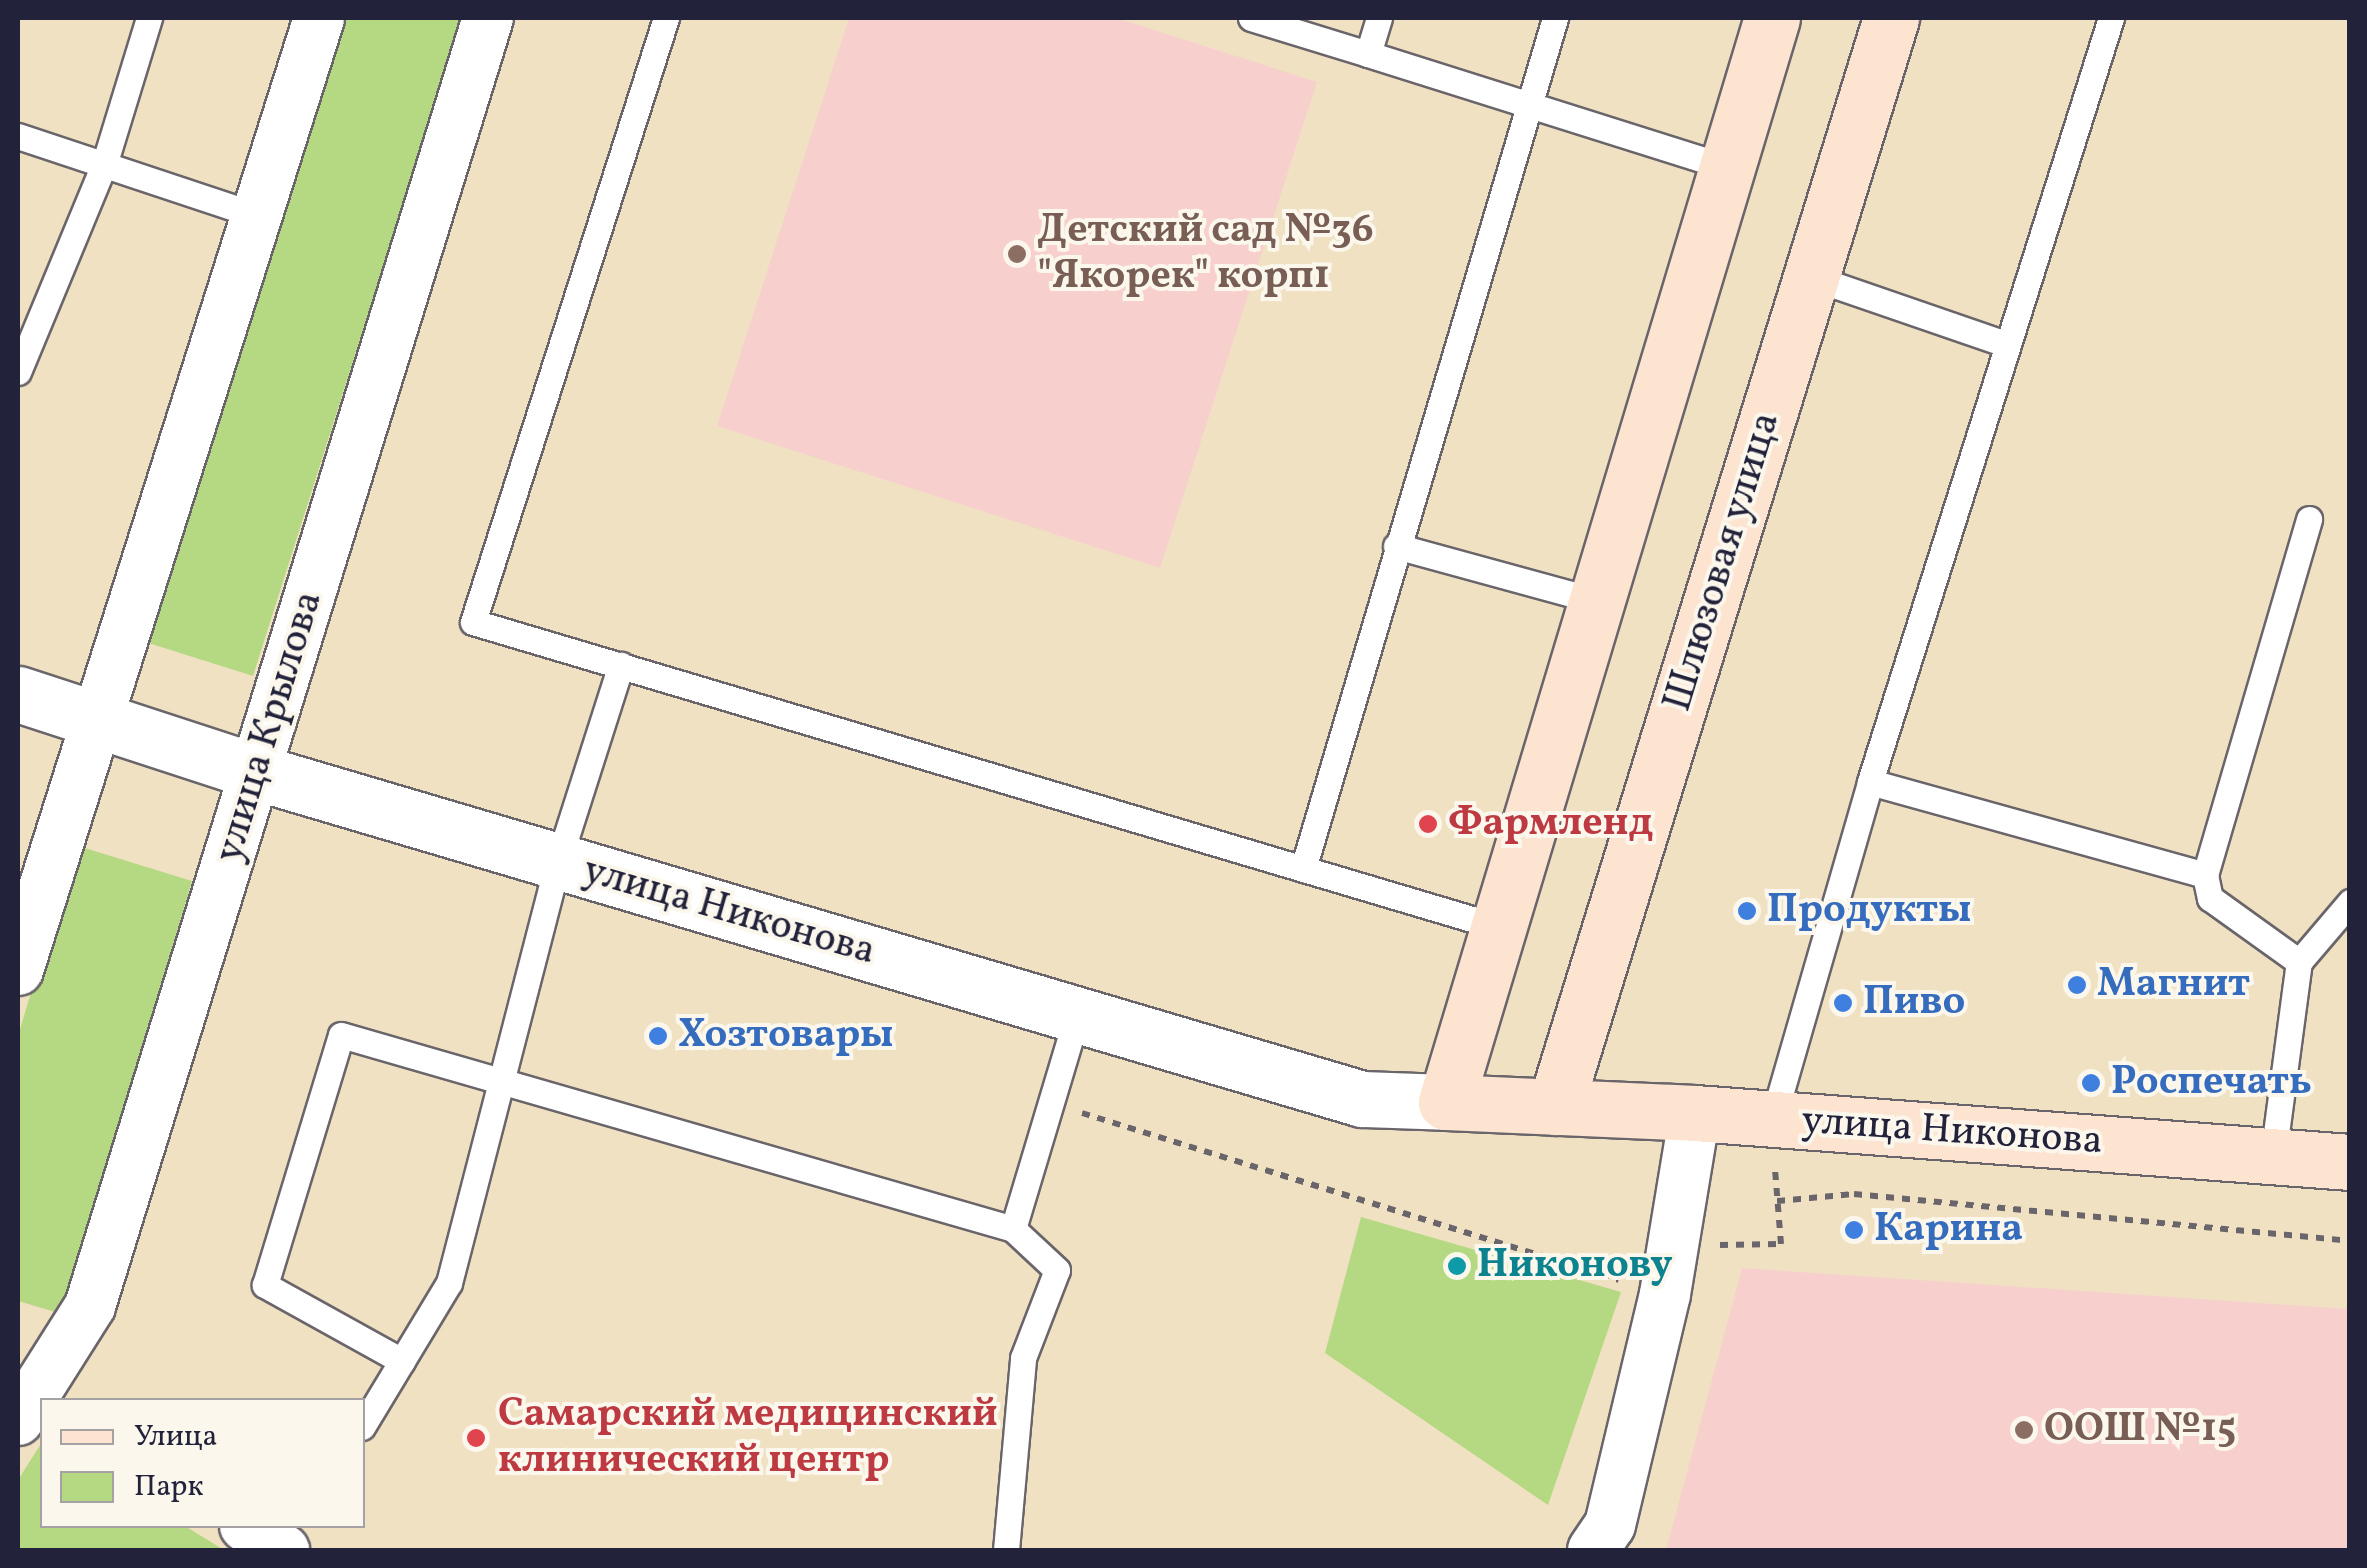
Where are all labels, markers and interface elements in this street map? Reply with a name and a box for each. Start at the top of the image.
place label: Детский сад №36 "Якорек" корп1 [1037,207,1374,301]
marker: Детский сад №36 "Якорек" корп1 [1006,243,1028,265]
street label: Шлюзовая улица [1655,406,1791,718]
street label: улица Крылова [206,586,334,868]
place label: Фармленд [1448,800,1653,848]
marker: Фармленд [1417,813,1439,835]
street label: улица Никонова [577,847,881,977]
place label: Продукты [1767,887,1971,935]
marker: Продукты [1736,900,1758,922]
place label: Магнит [2097,961,2250,1009]
marker: Магнит [2066,974,2088,996]
place label: Пиво [1863,979,1965,1027]
marker: Пиво [1832,992,1854,1014]
place label: Хозтовары [678,1012,893,1060]
marker: Хозтовары [647,1025,669,1047]
place label: Роспечать [2111,1059,2312,1107]
marker: Роспечать [2080,1072,2102,1094]
street label: улица Никонова [1800,1098,2104,1166]
place label: Карина [1874,1206,2023,1254]
marker: Карина [1843,1219,1865,1241]
place label: Никонову [1477,1242,1673,1290]
marker: Никонову [1446,1255,1468,1277]
place label: Самарский медицинский клинический центр [498,1391,998,1485]
legend [40,1398,365,1528]
place label: ООШ №15 [2044,1406,2236,1454]
text: Улица [134,1416,217,1458]
marker: ООШ №15 [2013,1419,2035,1441]
marker: Самарский медицинский клинический центр [463,1425,489,1451]
text: Парк [134,1466,203,1508]

